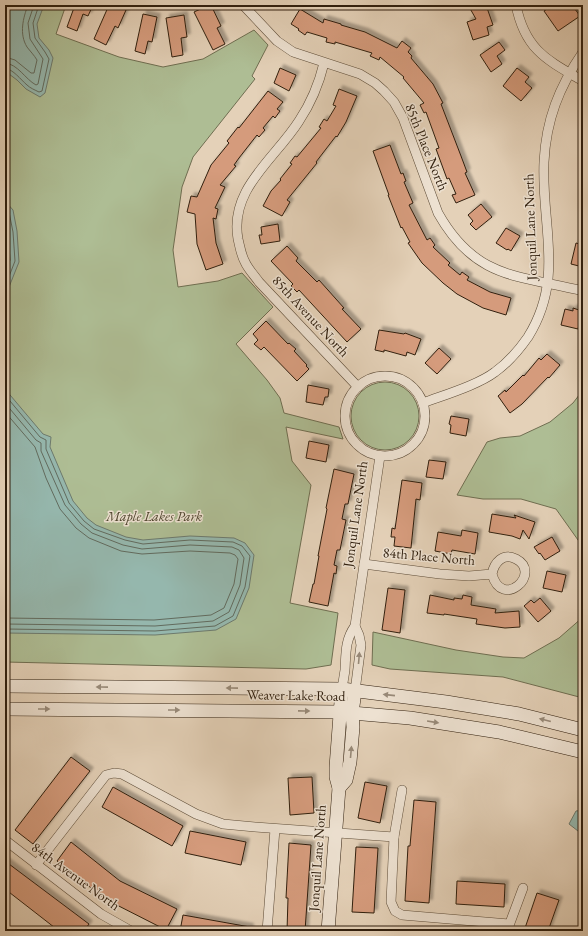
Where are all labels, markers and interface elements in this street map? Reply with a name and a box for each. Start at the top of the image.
street label: 85th Place North [401,101,453,193]
street label: Jonquil Lane North [519,173,541,282]
street label: 85th Avenue North [269,271,353,361]
street label: Jonquil Lane North [338,460,371,569]
park label: Maple Lakes Park [105,507,203,525]
street label: 84th Place North [382,543,476,569]
one-way arrow [356,652,363,664]
one-way arrow [96,683,108,690]
one-way arrow [225,685,238,691]
street label: Weaver Lake Road [246,685,346,705]
one-way arrow [383,692,395,698]
one-way arrow [38,706,51,712]
one-way arrow [168,707,181,713]
one-way arrow [298,708,311,714]
one-way arrow [539,717,551,723]
one-way arrow [427,719,439,725]
one-way arrow [348,746,354,758]
street label: Jonquil Lane North [304,804,330,913]
street label: 84th Avenue North [28,838,124,914]

